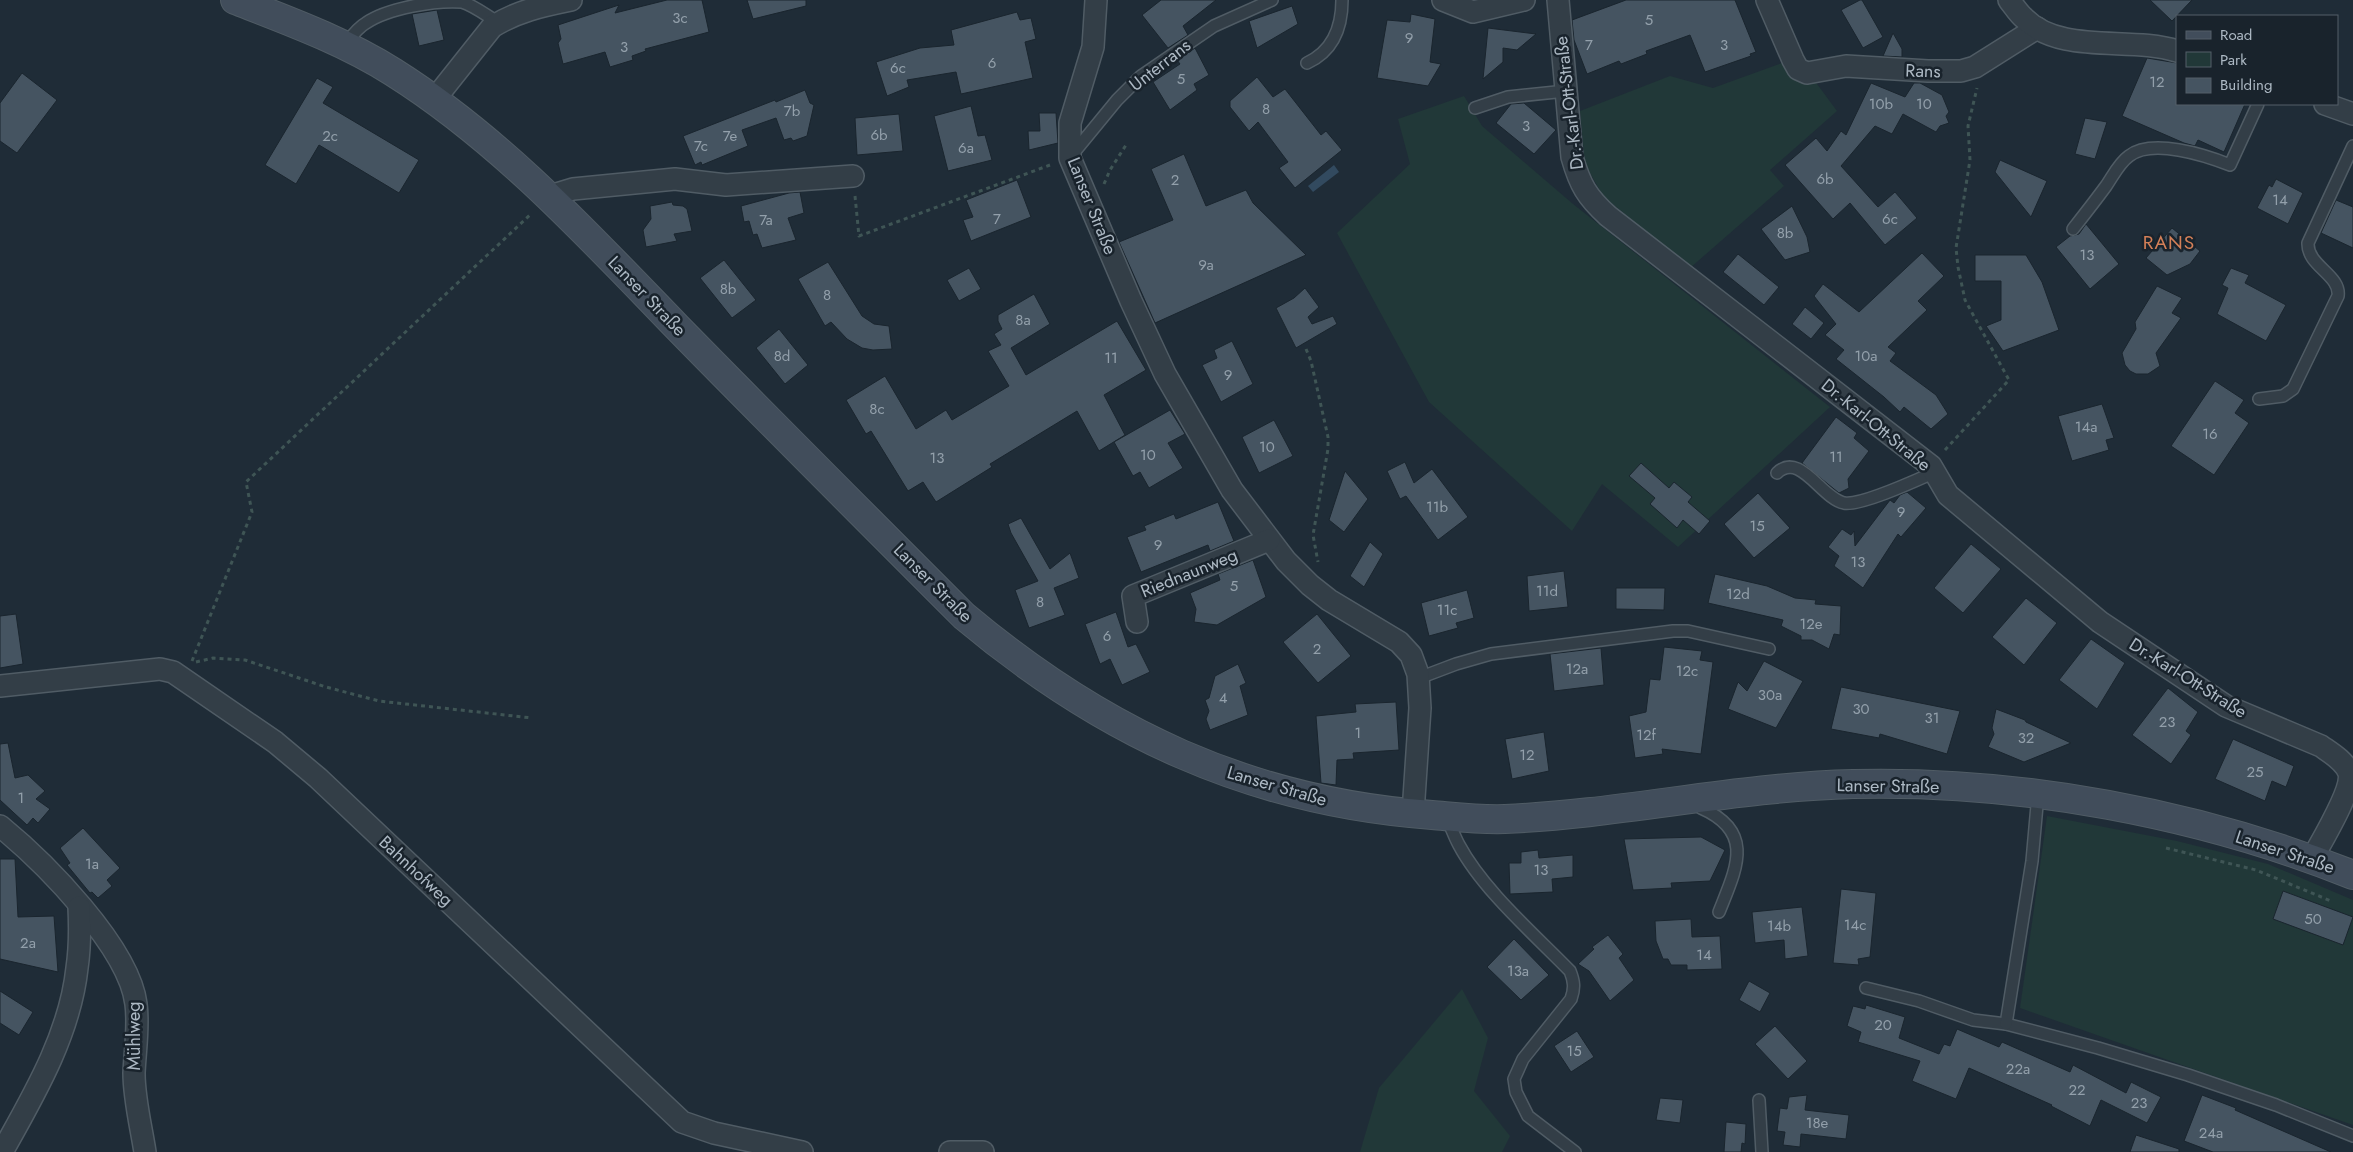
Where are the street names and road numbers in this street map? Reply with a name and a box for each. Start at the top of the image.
street label: Unterrans [1124,33,1196,97]
street label: Dr.-Karl-Ott-Straße [1548,35,1590,171]
street label: Rans [1905,57,1941,85]
street label: Lanser Straße [1061,153,1123,259]
street label: Lanser Straße [602,250,692,342]
street label: Dr.-Karl-Ott-Straße [1816,373,1936,477]
street label: Lanser Straße [887,537,979,629]
street label: Riednaunweg [1137,542,1241,604]
street label: Dr.-Karl-Ott-Straße [2124,631,2252,725]
street label: Lanser Straße [1224,759,1330,813]
street label: Lanser Straße [1836,772,1940,800]
street label: Lanser Straße [2232,824,2338,880]
street label: Bahnhofweg [373,830,459,912]
street label: Mühlweg [121,1001,147,1071]

